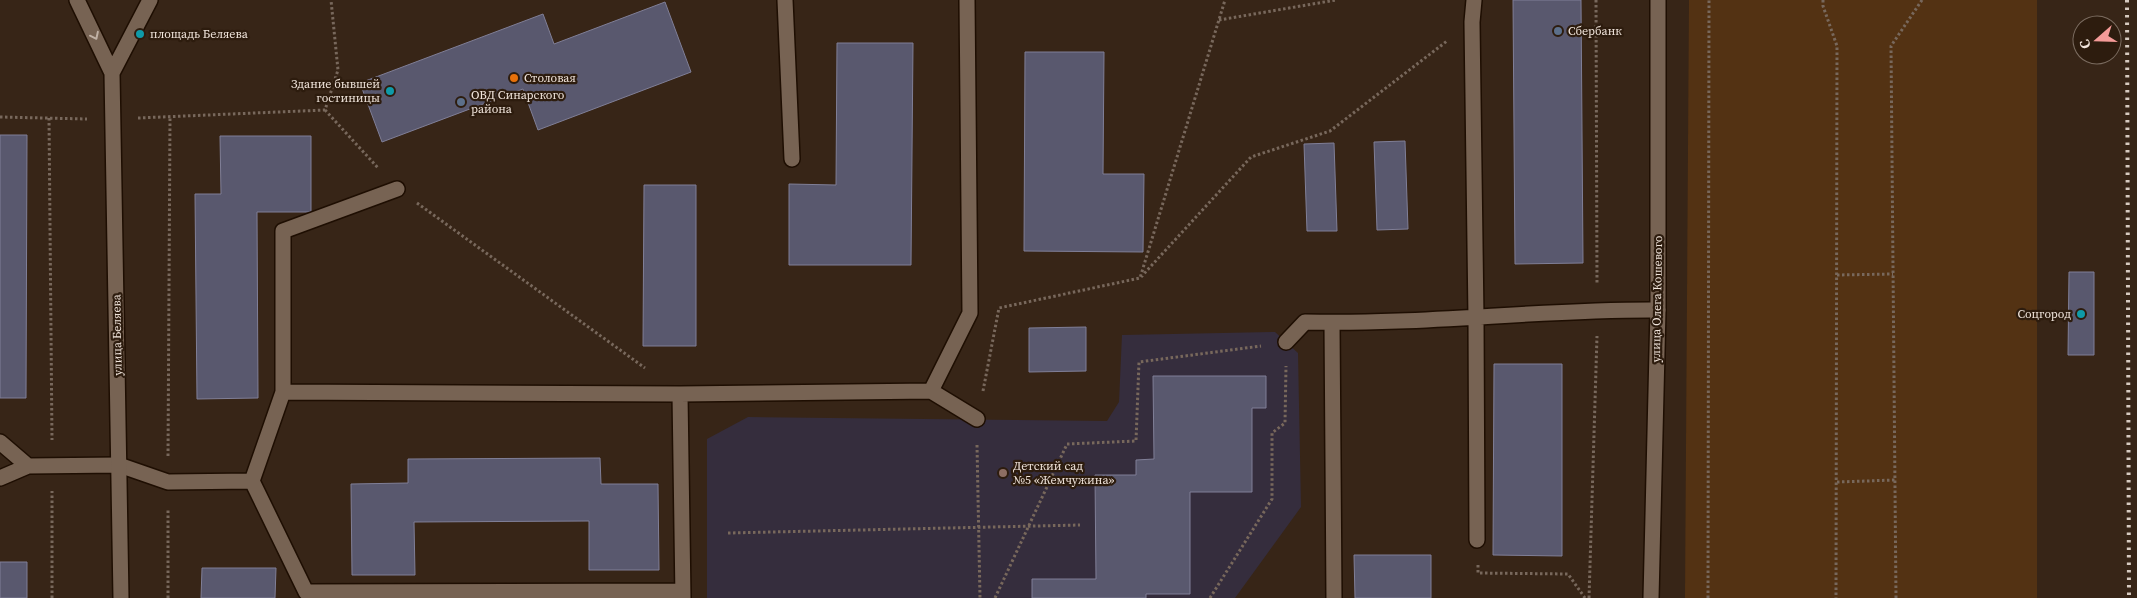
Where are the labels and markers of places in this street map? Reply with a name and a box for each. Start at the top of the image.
place label: Сбербанк [1568,23,1622,39]
marker: Сбербанк [1552,25,1564,37]
place label: площадь Беляева [150,26,249,42]
marker: площадь Беляева [134,28,146,40]
place label: Столовая [524,70,576,86]
marker: Столовая [508,72,520,84]
place label: Здание бывшей гостиницы [291,76,380,106]
marker: Здание бывшей гостиницы [384,85,396,97]
place label: ОВД Синарского района [471,87,565,117]
marker: ОВД Синарского района [455,96,467,108]
place label: Соцгород [2017,306,2071,322]
marker: Соцгород [2075,308,2087,320]
place label: Детский сад №5 «Жемчужина» [1013,458,1115,488]
marker: Детский сад №5 «Жемчужина» [997,467,1009,479]

